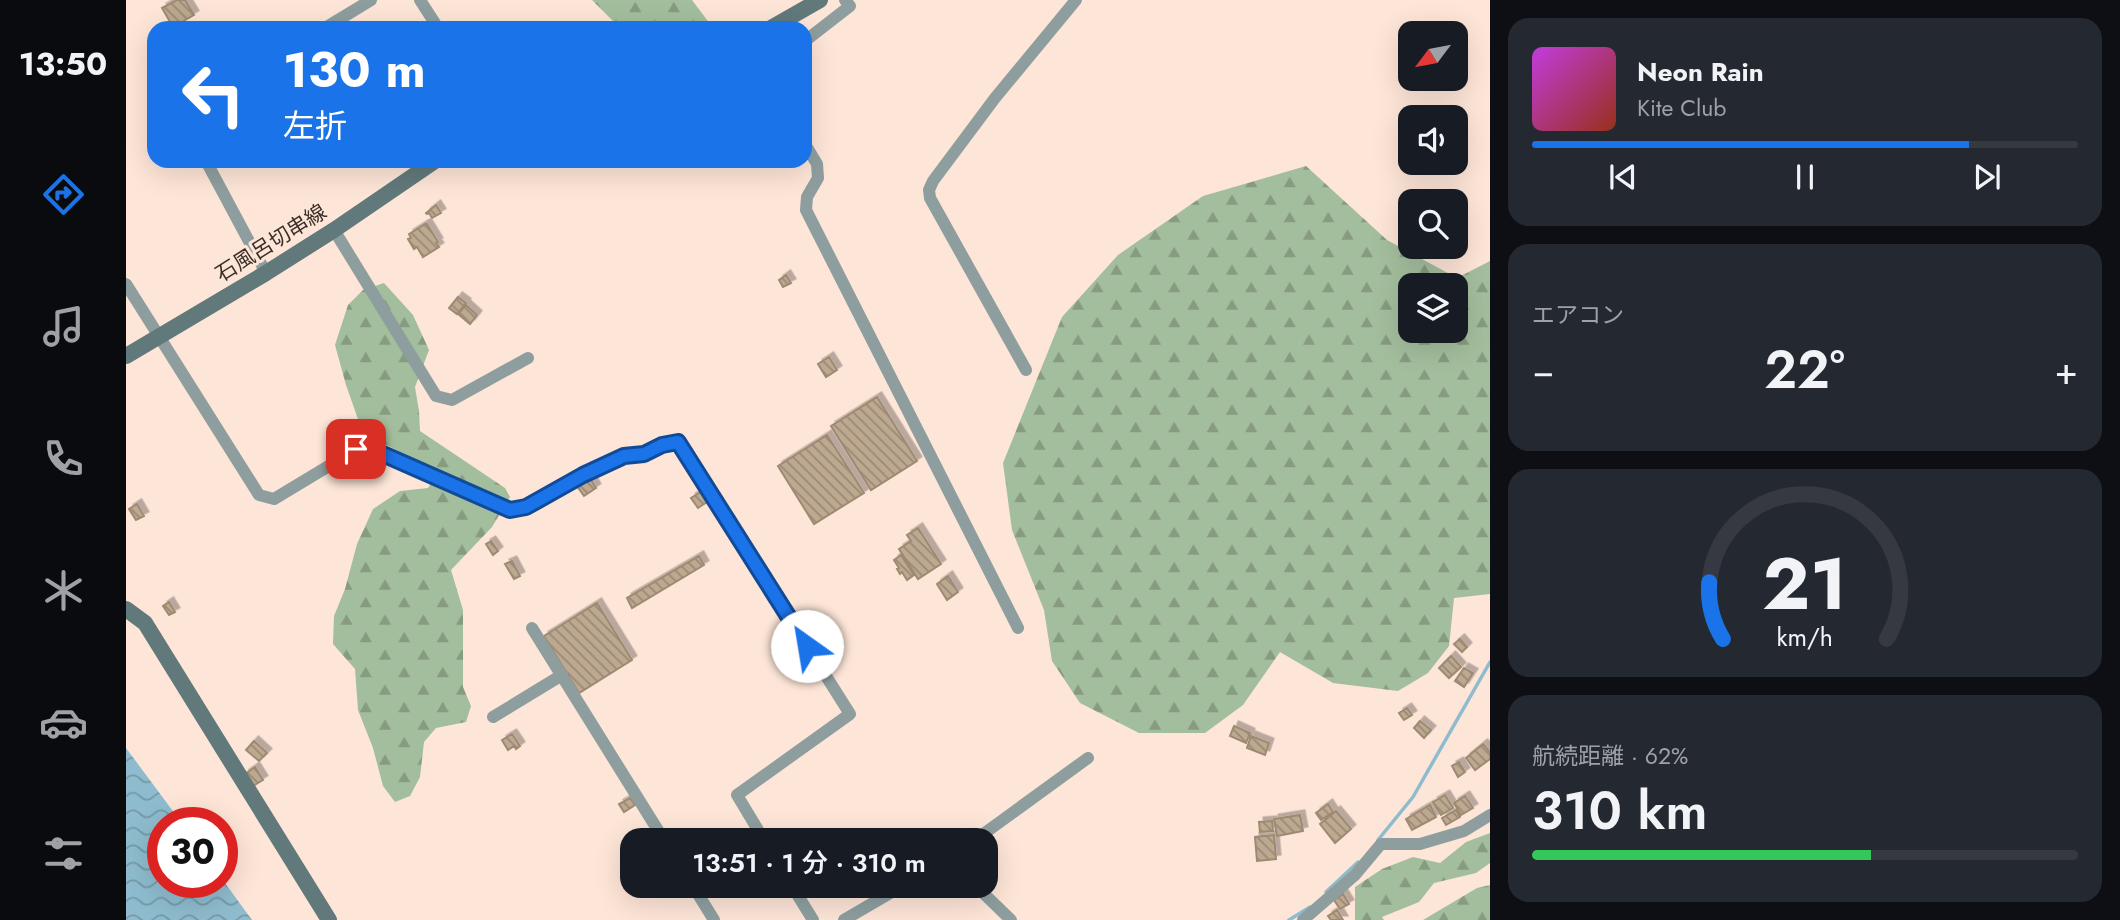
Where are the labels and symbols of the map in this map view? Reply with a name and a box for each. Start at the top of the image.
north arrow [1398,21,1468,91]
street label: 石風呂切串線 [210,197,332,289]
pin [326,419,386,479]
position arrow [770,609,844,683]
speed limit sign: 30 [147,807,238,898]

